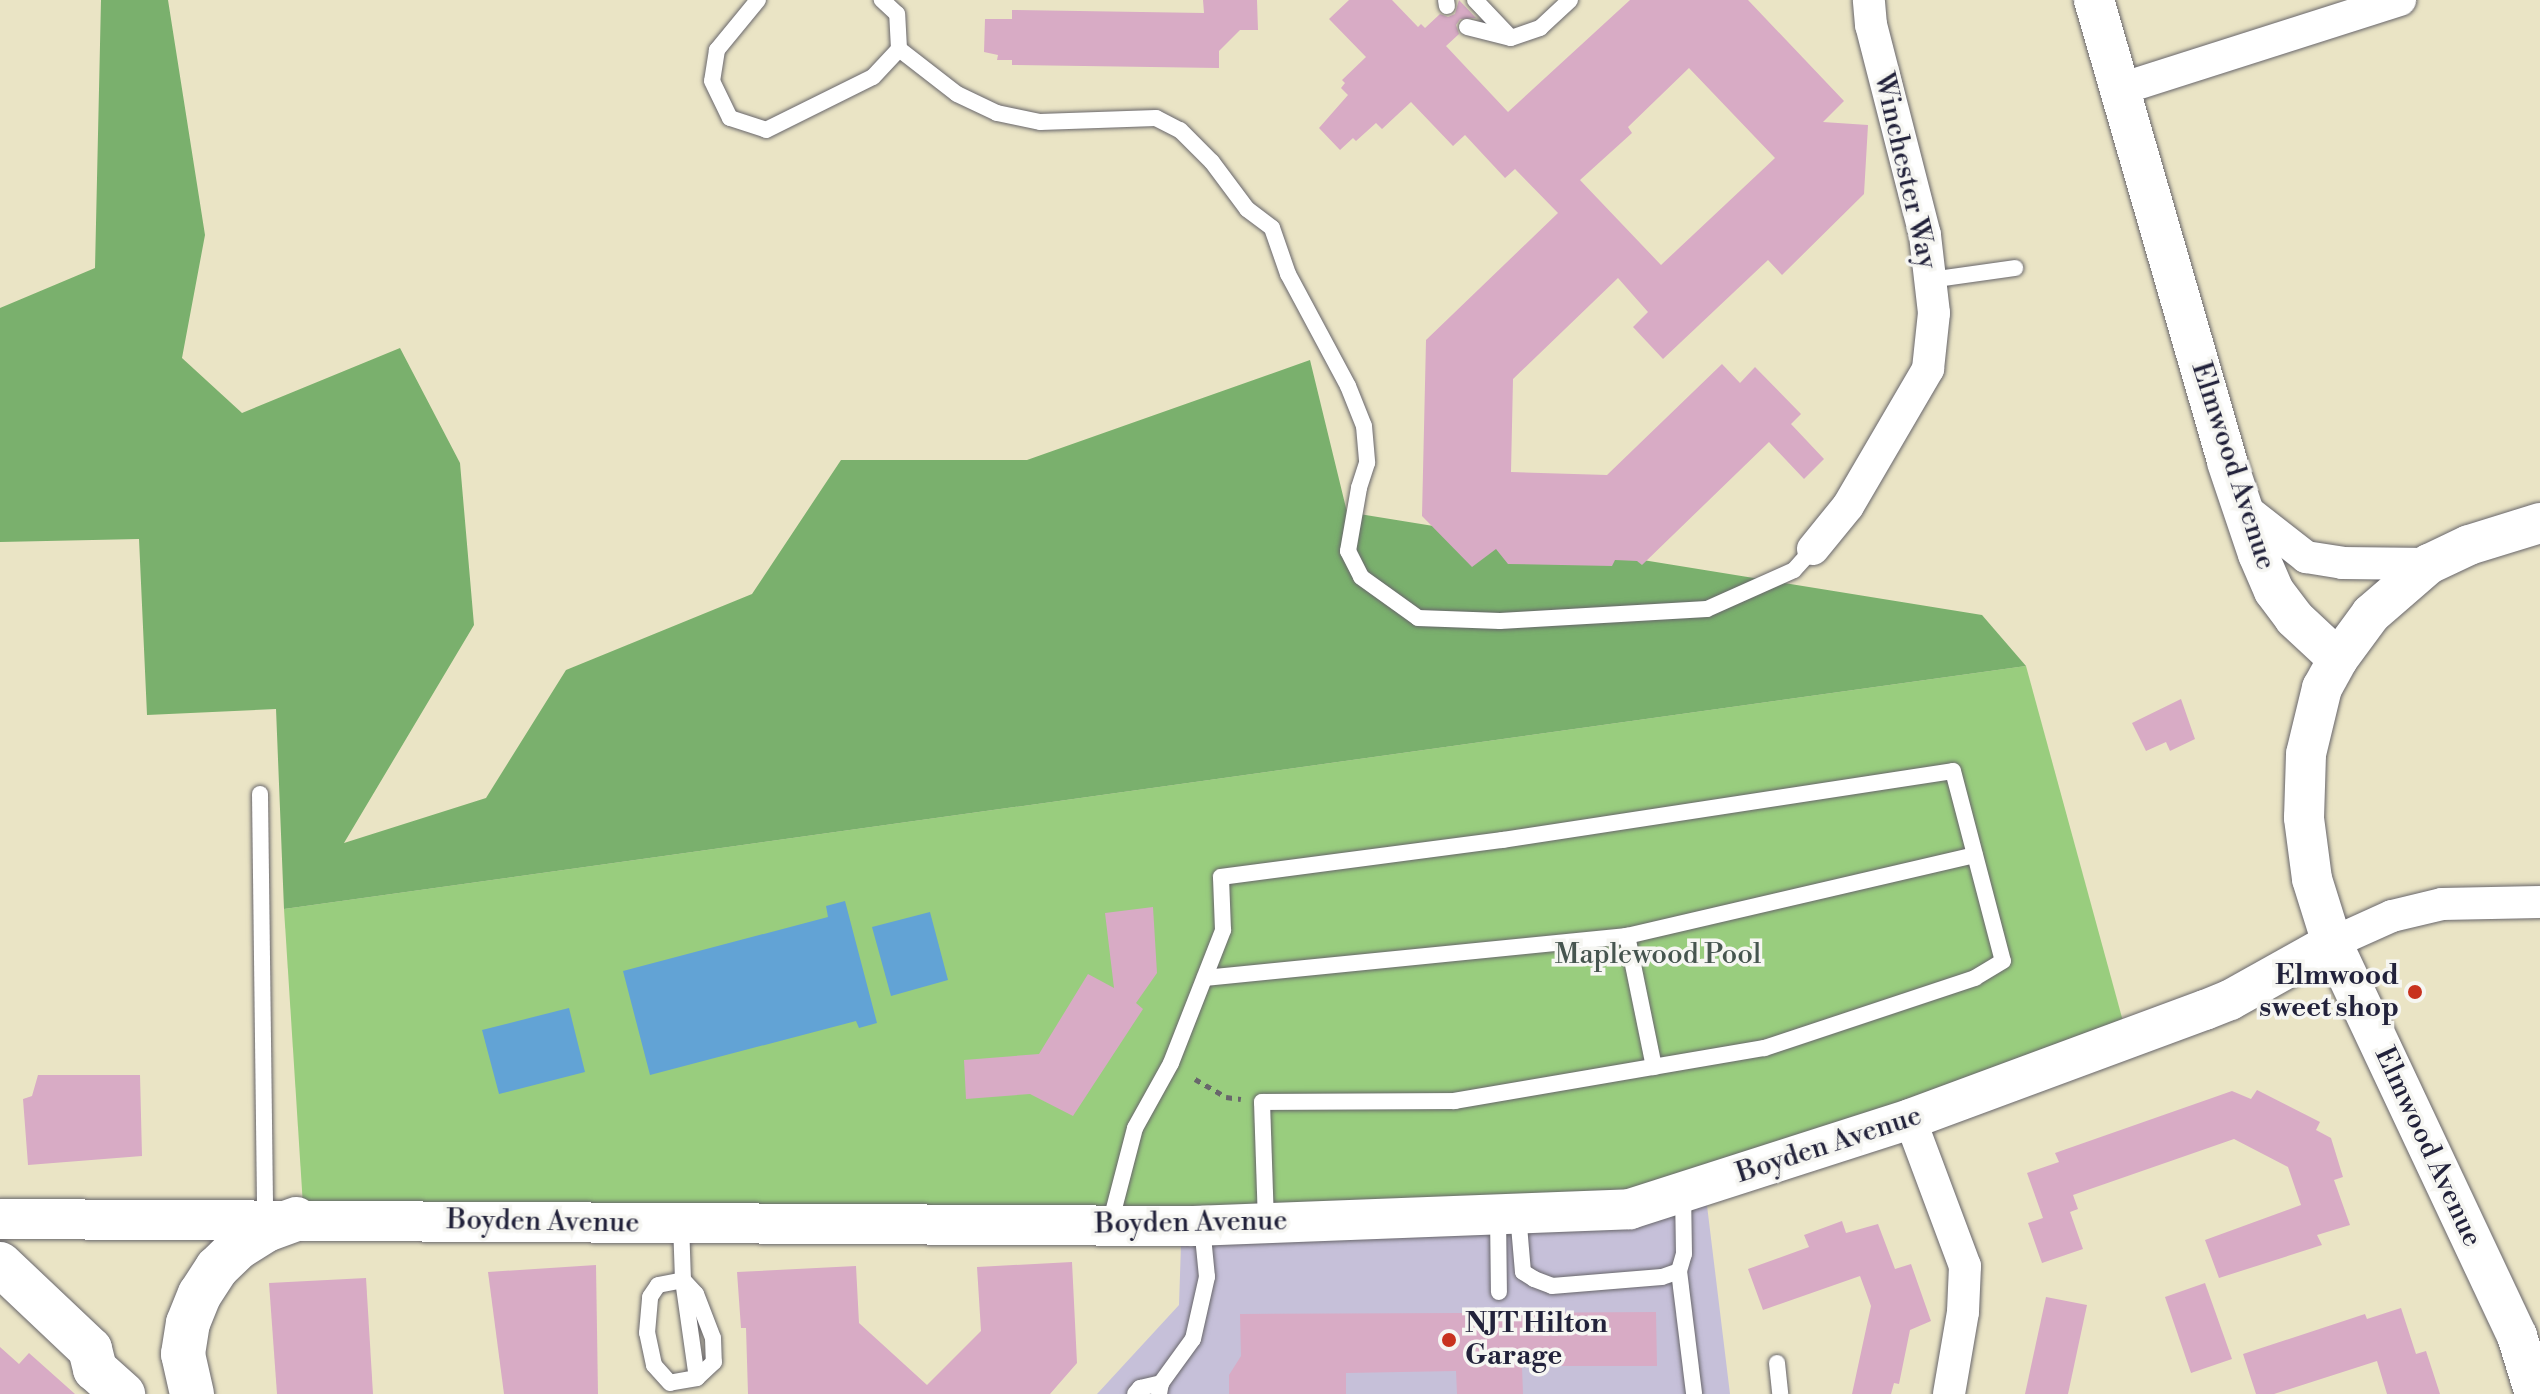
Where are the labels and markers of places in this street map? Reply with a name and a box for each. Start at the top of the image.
place label: Elmwood sweet shop [2259,959,2399,1025]
marker: Elmwood sweet shop [2406,983,2424,1001]
place label: NJT Hilton Garage [1465,1307,1608,1373]
marker: NJT Hilton Garage [1440,1331,1458,1349]

